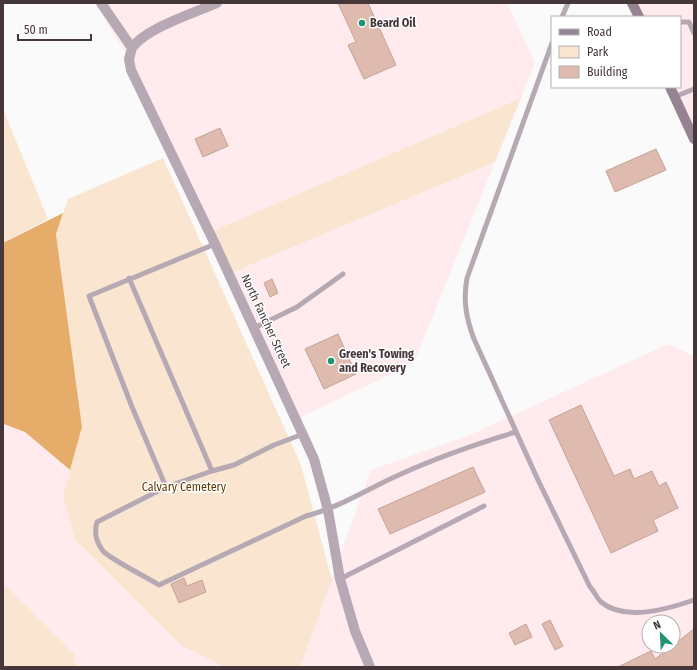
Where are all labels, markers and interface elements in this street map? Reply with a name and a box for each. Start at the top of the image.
scale bar [18,16,91,42]
place label: Beard Oil [370,16,416,30]
legend [551,16,681,88]
marker: Beard Oil [357,18,367,28]
text: 50 m [24,23,48,37]
text: Road [587,25,612,39]
text: Park [587,45,609,59]
text: Building [587,65,628,79]
street label: North Fancher Street [238,272,294,370]
place label: Green's Towing and Recovery [339,347,414,375]
marker: Green's Towing and Recovery [326,356,336,366]
park label: Calvary Cemetery [142,480,227,494]
north arrow [641,614,681,654]
text: N [651,618,663,633]

